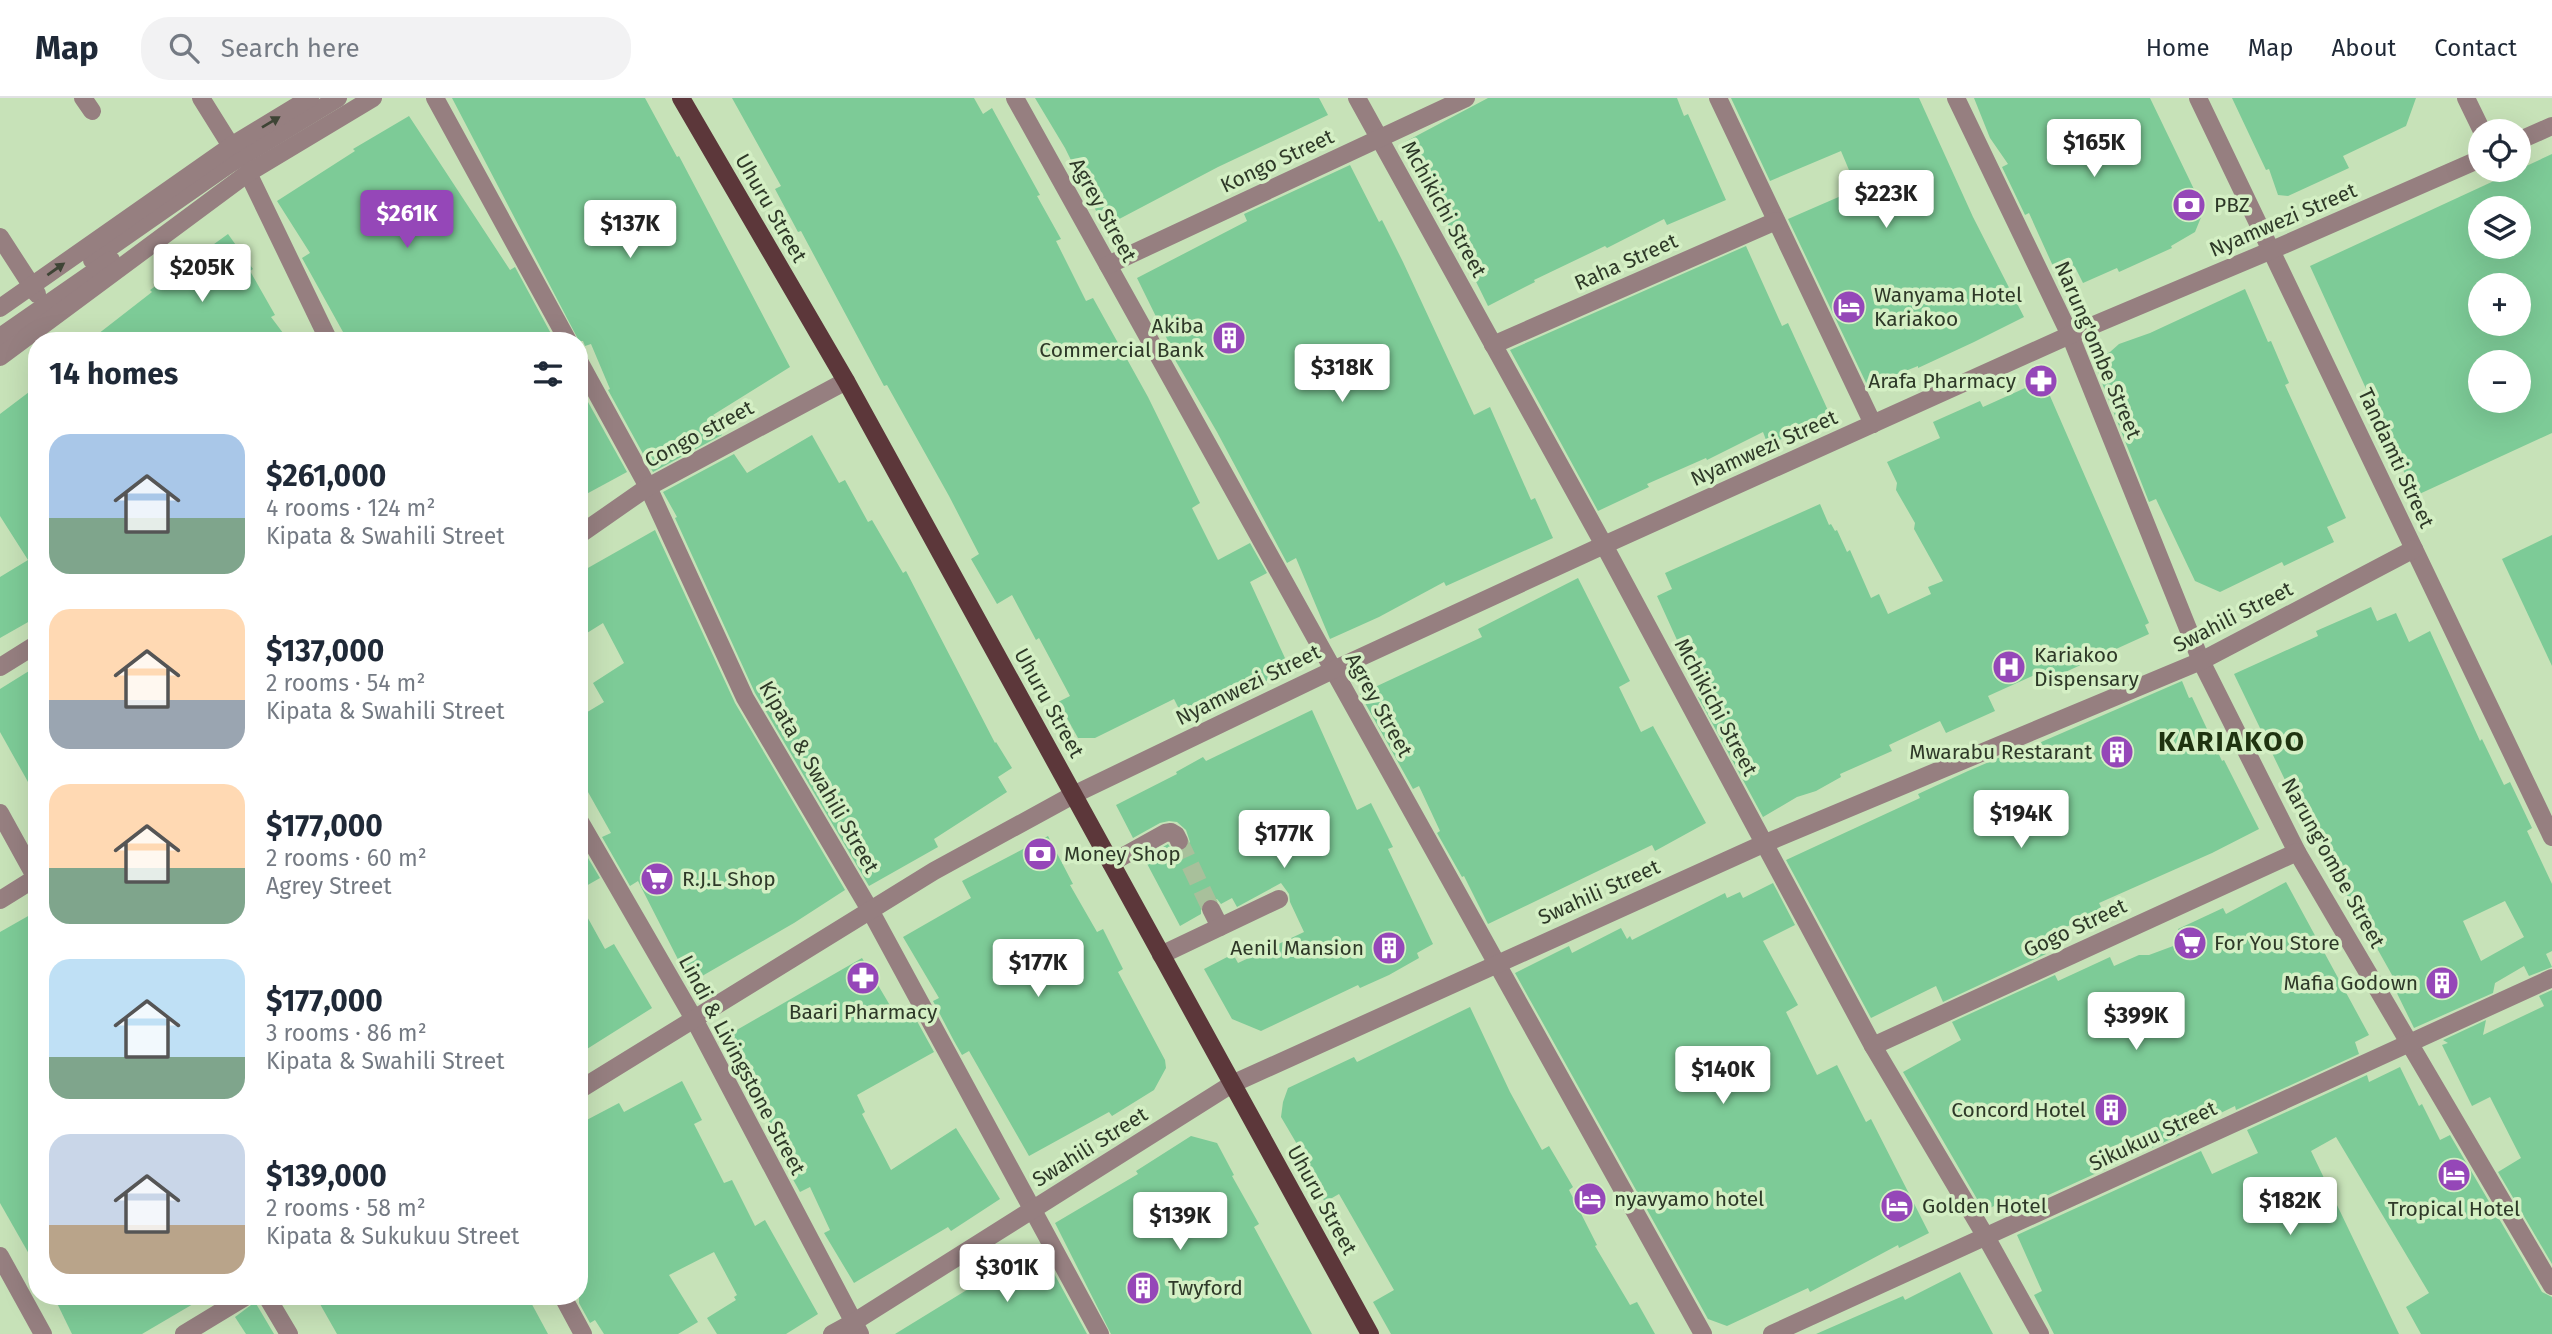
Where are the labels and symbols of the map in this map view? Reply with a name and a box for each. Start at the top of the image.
one-way arrow [261,116,280,128]
pin: $165K [2045,120,2143,179]
street label: Kongo Street [1216,123,1338,199]
street label: Mchikichi Street [1396,136,1492,282]
street label: Uhuru Street [729,149,813,267]
street label: Agrey Street [1064,154,1142,267]
pin: $223K [1837,170,1935,230]
street label: Nyamwezi Street [2205,177,2361,263]
bank icon: PBZ [2170,186,2208,224]
pin: $261K [358,190,456,250]
place label: PBZ [2214,192,2250,218]
pin: $137K [581,200,679,260]
street label: Raha Street [1570,228,1682,296]
pin: $205K [153,244,251,304]
street label: Narung'ombe Street [2049,257,2147,443]
one-way arrow [47,262,65,276]
place label: Wanyama Hotel Kariakoo [1874,282,2022,332]
hotel icon: Wanyama Hotel Kariakoo [1830,288,1868,326]
place label: Akiba Commercial Bank [1039,313,1204,363]
building icon: Akiba Commercial Bank [1210,319,1248,357]
pin: $318K [1293,344,1391,404]
pharmacy icon: Arafa Pharmacy [2022,362,2060,400]
place label: Arafa Pharmacy [1868,368,2017,394]
street label: Tandamti Street [2352,384,2440,533]
street label: Congo street [640,394,758,474]
street label: Nyamwezi Street [1687,404,1842,492]
street label: Swahili Street [2169,576,2297,658]
street label: Mchikichi Street [1669,634,1763,781]
street label: Nyamwezi Street [1171,639,1325,731]
place label: Kariakoo Dispensary [2034,642,2140,692]
street label: Uhuru Street [1008,644,1090,763]
hospital icon: Kariakoo Dispensary [1990,648,2028,686]
street label: Agrey Street [1340,649,1418,762]
street label: Kipata & Swahili Street [753,676,885,878]
district label: KARIAKOO [2158,725,2306,758]
building icon: Mwarabu Restarant [2098,733,2136,771]
place label: Mwarabu Restarant [1909,739,2092,765]
street label: Narung'ombe Street [2275,773,2391,953]
pin: $194K [1972,790,2070,850]
pin: $177K [1235,810,1333,870]
bank icon: Money Shop [1021,835,1059,873]
place label: Money Shop [1064,841,1181,867]
street label: Swahili Street [1534,853,1664,930]
supermarket icon: R.J.L Shop [638,860,676,898]
place label: R.J.L Shop [682,866,776,892]
street label: Gogo Street [2019,893,2131,963]
supermarket icon: For You Store [2171,924,2209,962]
building icon: Aenil Mansion [1370,929,1408,967]
place label: For You Store [2214,930,2340,956]
place label: Aenil Mansion [1230,935,1364,961]
pin: $177K [989,940,1087,999]
street label: Lindi & Livingstone Street [673,951,811,1180]
pharmacy icon: Baari Pharmacy [844,959,882,997]
building icon: Mafia Godown [2423,964,2461,1002]
place label: Mafia Godown [2283,970,2418,996]
pin: $399K [2087,992,2185,1052]
place label: Baari Pharmacy [789,999,938,1025]
pin: $140K [1674,1046,1772,1106]
building icon: Concord Hotel [2092,1091,2130,1129]
street label: Sikukuu Street [2085,1095,2221,1177]
place label: Concord Hotel [1951,1097,2086,1123]
street label: Swahili Street [1028,1101,1153,1193]
street label: Uhuru Street [1281,1141,1363,1260]
hotel icon: Tropical Hotel [2435,1156,2473,1194]
pin: $182K [2241,1178,2339,1237]
hotel icon: nyavyamo hotel [1571,1180,1609,1218]
place label: nyavyamo hotel [1614,1186,1764,1212]
hotel icon: Golden Hotel [1878,1187,1916,1225]
pin: $139K [1131,1192,1229,1252]
place label: Golden Hotel [1922,1193,2047,1219]
place label: Tropical Hotel [2388,1196,2520,1222]
pin: $301K [958,1244,1056,1304]
building icon: Twyford [1124,1269,1162,1307]
place label: Twyford [1168,1275,1243,1301]

